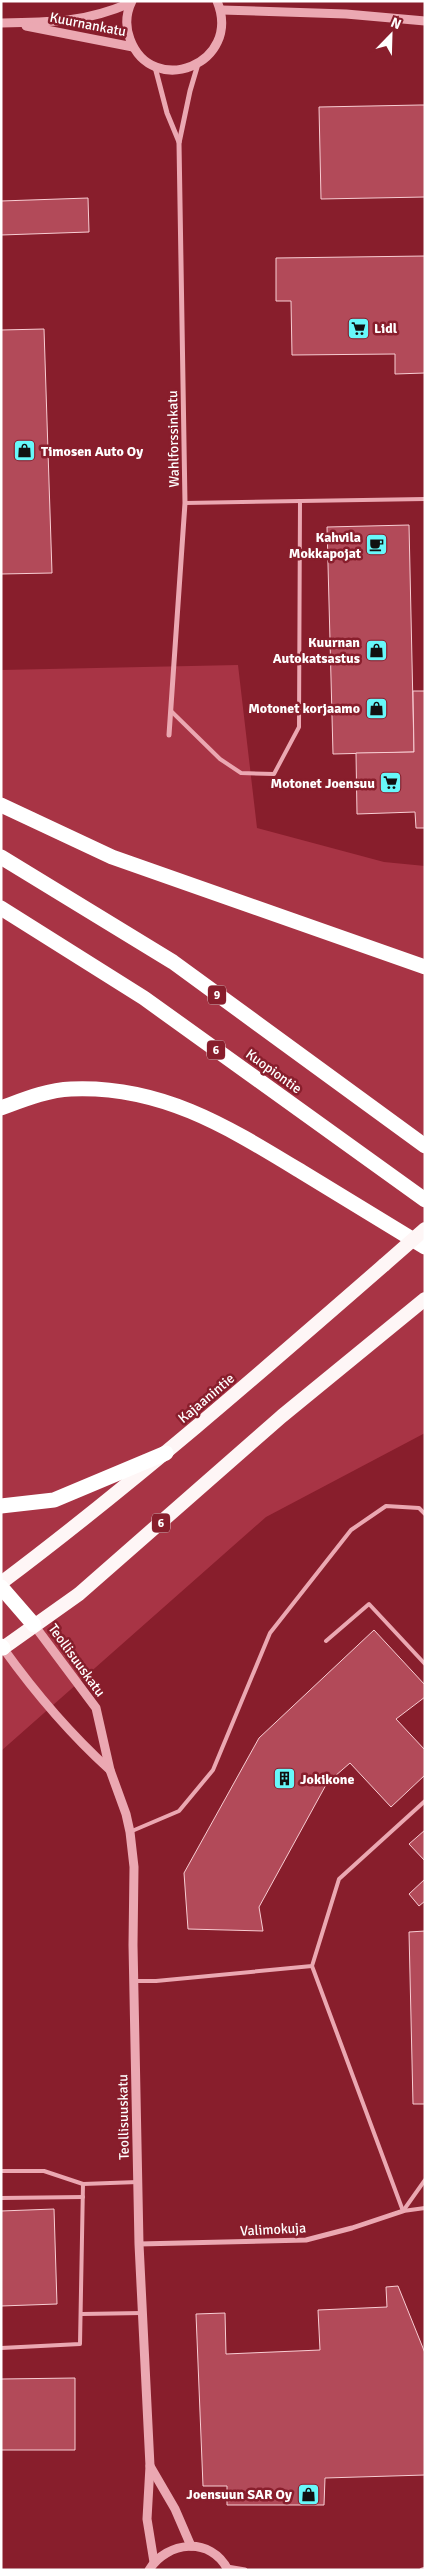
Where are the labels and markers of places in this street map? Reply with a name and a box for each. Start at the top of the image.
supermarket icon: Lidl [346,316,370,340]
place label: Lidl [374,320,398,337]
shop icon: Timosen Auto Oy [13,439,37,463]
place label: Timosen Auto Oy [41,443,143,460]
place label: Kahvila Mokkapojat [289,529,362,562]
cafe icon: Kahvila Mokkapojat [365,533,389,557]
place label: Kuurnan Autokatsastus [273,634,360,667]
shop icon: Kuurnan Autokatsastus [364,638,388,662]
shop icon: Motonet korjaamo [364,696,388,720]
place label: Motonet korjaamo [248,700,360,717]
supermarket icon: Motonet Joensuu [379,771,403,795]
place label: Motonet Joensuu [271,775,375,792]
building icon: Jokikone [272,1767,296,1791]
place label: Jokikone [300,1771,354,1788]
shop icon: Joensuun SAR Oy [296,2482,320,2506]
place label: Joensuun SAR Oy [186,2486,292,2503]

